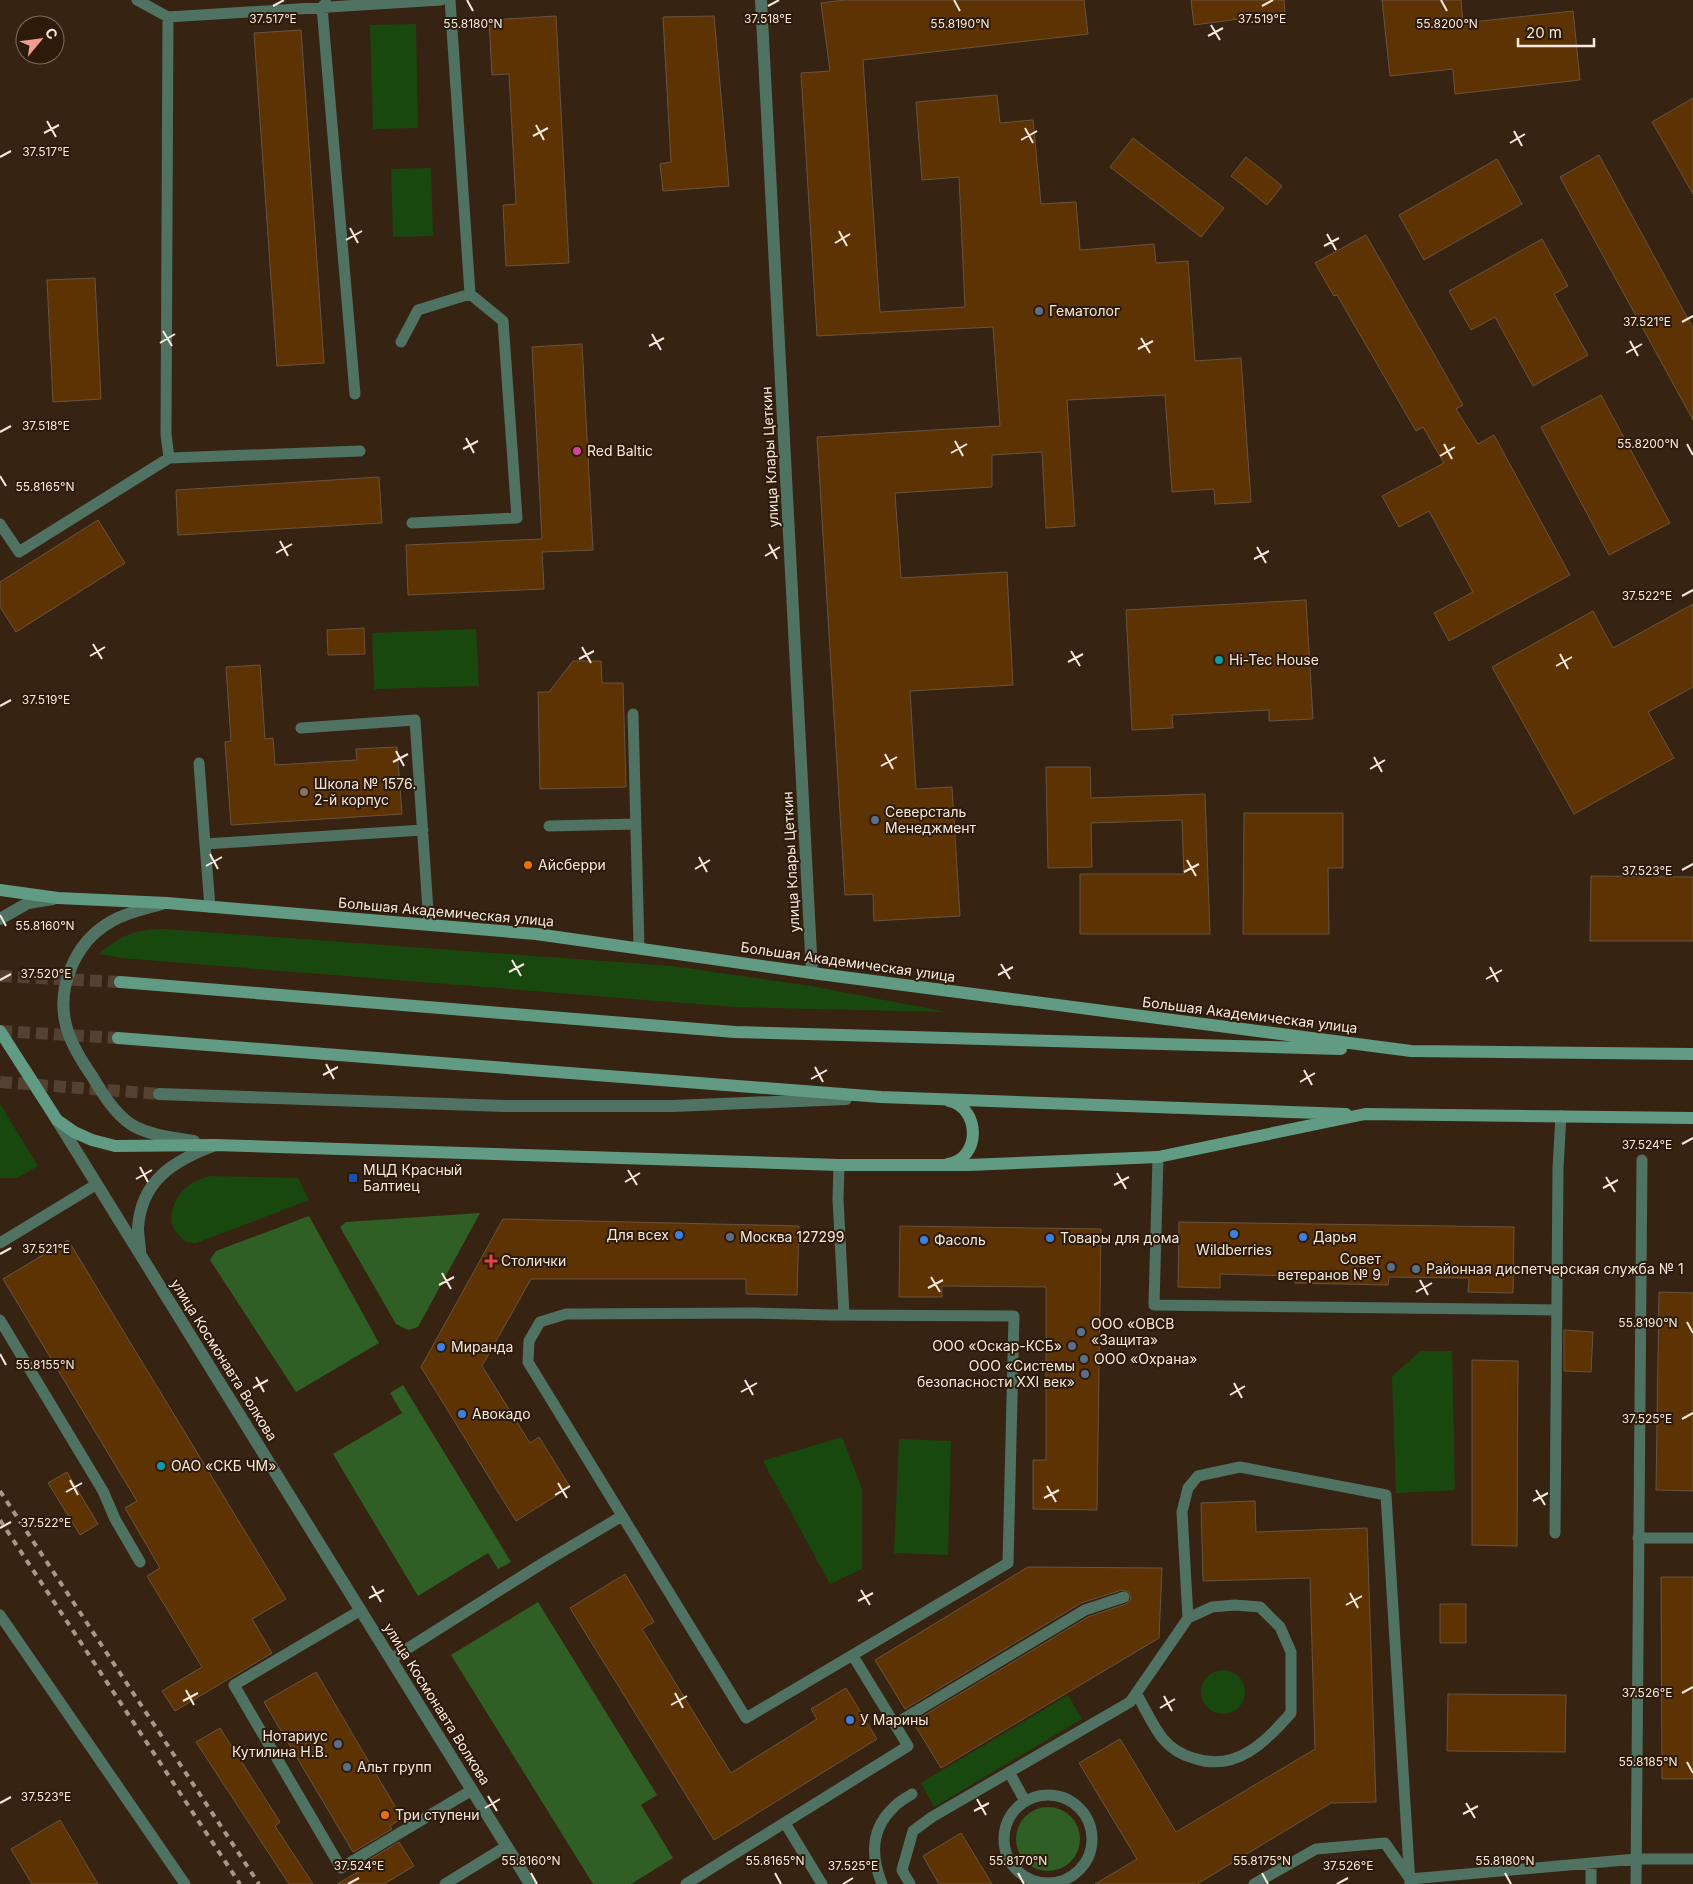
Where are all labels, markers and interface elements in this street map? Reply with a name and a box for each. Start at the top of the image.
text: 37.517°E [249,11,297,26]
text: 37.518°E [744,11,792,26]
text: 37.519°E [1238,11,1286,26]
north arrow [15,15,65,65]
scale bar [1518,15,1594,47]
text: 55.8180°N [443,16,503,31]
text: 55.8190°N [930,16,990,31]
text: 55.8200°N [1416,16,1478,31]
text: 20 m [1526,23,1562,42]
text: С [42,25,62,42]
text: 37.517°E [22,144,70,159]
place label: Гематолог [1049,302,1120,319]
marker: Гематолог [1033,305,1045,317]
text: 37.521°E [1623,314,1671,329]
street label: улица Клары Цеткин [757,386,782,528]
text: 37.518°E [22,418,70,433]
text: 55.8200°N [1617,436,1679,451]
place label: Red Baltic [587,442,653,459]
marker: Red Baltic [571,445,583,457]
text: 55.8165°N [15,479,75,494]
text: 37.522°E [1622,588,1672,603]
place label: Hi-Tec House [1229,651,1319,668]
marker: Hi-Tec House [1213,654,1225,666]
text: 37.519°E [22,692,70,707]
place label: Школа № 1576. 2-й корпус [314,775,416,808]
marker: Школа № 1576. 2-й корпус [298,786,310,798]
street label: улица Клары Цеткин [778,791,803,933]
place label: Северсталь Менеджмент [885,803,977,836]
marker: Северсталь Менеджмент [869,814,881,826]
place label: Айсберри [538,856,606,873]
marker: Айсберри [522,859,534,871]
text: 37.523°E [1622,863,1672,878]
street label: Большая Академическая улица [337,894,555,929]
text: 55.8160°N [15,918,75,933]
street label: Большая Академическая улица [740,938,957,985]
text: 37.520°E [21,966,71,981]
street label: Большая Академическая улица [1141,993,1359,1036]
text: 37.524°E [1622,1137,1672,1152]
place label: МЦД Красный Балтиец [363,1161,462,1194]
marker: МЦД Красный Балтиец [347,1172,359,1184]
place label: Для всех [606,1226,669,1243]
place label: Москва 127299 [740,1228,844,1245]
marker: Wildberries [1228,1228,1240,1240]
place label: Дарья [1313,1228,1356,1245]
marker: Для всех [673,1229,685,1241]
place label: Товары для дома [1060,1229,1179,1246]
marker: Москва 127299 [724,1231,736,1243]
place label: Фасоль [934,1231,986,1248]
marker: Дарья [1297,1231,1309,1243]
marker: Товары для дома [1044,1232,1056,1244]
marker: Фасоль [918,1234,930,1246]
text: 37.521°E [22,1241,70,1256]
place label: Wildberries [1196,1241,1272,1258]
place label: Совет ветеранов № 9 [1277,1250,1381,1283]
place label: Столички [501,1252,566,1269]
marker: Столички [485,1255,497,1267]
place label: Районная диспетчерская служба № 1 [1426,1260,1684,1277]
marker: Совет ветеранов № 9 [1385,1261,1397,1273]
marker: Районная диспетчерская служба № 1 [1410,1263,1422,1275]
street label: улица Космонавта Волкова [168,1276,281,1444]
place label: ООО «ОВСВ «Защита» [1091,1315,1174,1348]
text: 55.8190°N [1618,1315,1678,1330]
marker: ООО «ОВСВ «Защита» [1075,1326,1087,1338]
place label: ООО «Оскар-КСБ» [932,1337,1062,1354]
place label: Миранда [451,1338,513,1355]
marker: ООО «Оскар-КСБ» [1066,1340,1078,1352]
marker: Миранда [435,1341,447,1353]
place label: ООО «Охрана» [1094,1350,1197,1367]
marker: ООО «Охрана» [1078,1353,1090,1365]
text: 55.8155°N [16,1357,74,1372]
place label: ООО «Системы безопасности XXI век» [917,1357,1075,1390]
marker: ООО «Системы безопасности XXI век» [1079,1368,1091,1380]
place label: Авокадо [472,1405,531,1422]
marker: Авокадо [456,1408,468,1420]
text: 37.525°E [1622,1411,1672,1426]
place label: ОАО «СКБ ЧМ» [171,1457,276,1474]
marker: ОАО «СКБ ЧМ» [155,1460,167,1472]
text: 37.522°E [21,1515,71,1530]
street label: улица Космонавта Волкова [381,1620,494,1788]
text: 37.526°E [1622,1685,1672,1700]
place label: У Марины [860,1711,929,1728]
marker: У Марины [844,1714,856,1726]
place label: Нотариус Кутилина Н.В. [232,1727,328,1760]
marker: Нотариус Кутилина Н.В. [332,1738,344,1750]
text: 55.8185°N [1619,1754,1678,1769]
place label: Альт групп [357,1758,432,1775]
marker: Альт групп [341,1761,353,1773]
text: 37.523°E [21,1789,71,1804]
place label: Три ступени [395,1806,480,1823]
marker: Три ступени [379,1809,391,1821]
text: 55.8160°N [501,1853,561,1868]
text: 55.8165°N [745,1853,805,1868]
text: 55.8170°N [989,1853,1047,1868]
text: 55.8175°N [1233,1853,1291,1868]
text: 55.8180°N [1475,1853,1535,1868]
text: 37.524°E [334,1858,384,1873]
text: 37.525°E [828,1858,878,1873]
text: 37.526°E [1323,1858,1373,1873]

